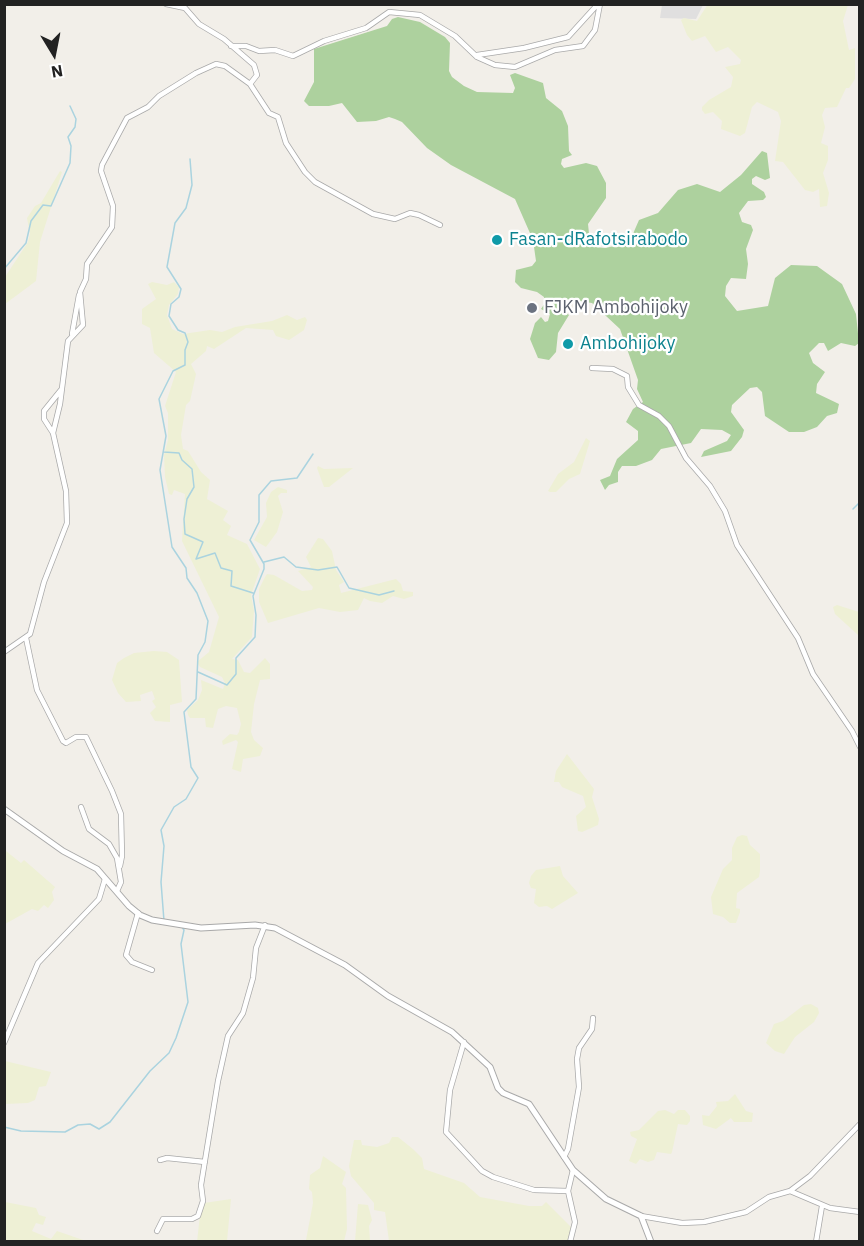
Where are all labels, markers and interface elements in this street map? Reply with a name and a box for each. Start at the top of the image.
north arrow [24,24,84,84]
text: N [50,61,65,83]
place label: Fasan-dRafotsirabodo [509,229,688,251]
marker: Fasan-dRafotsirabodo [490,233,504,247]
place label: FJKM Ambohijoky [544,297,688,319]
marker: FJKM Ambohijoky [525,301,539,315]
place label: Ambohijoky [580,333,676,355]
marker: Ambohijoky [561,337,575,351]

